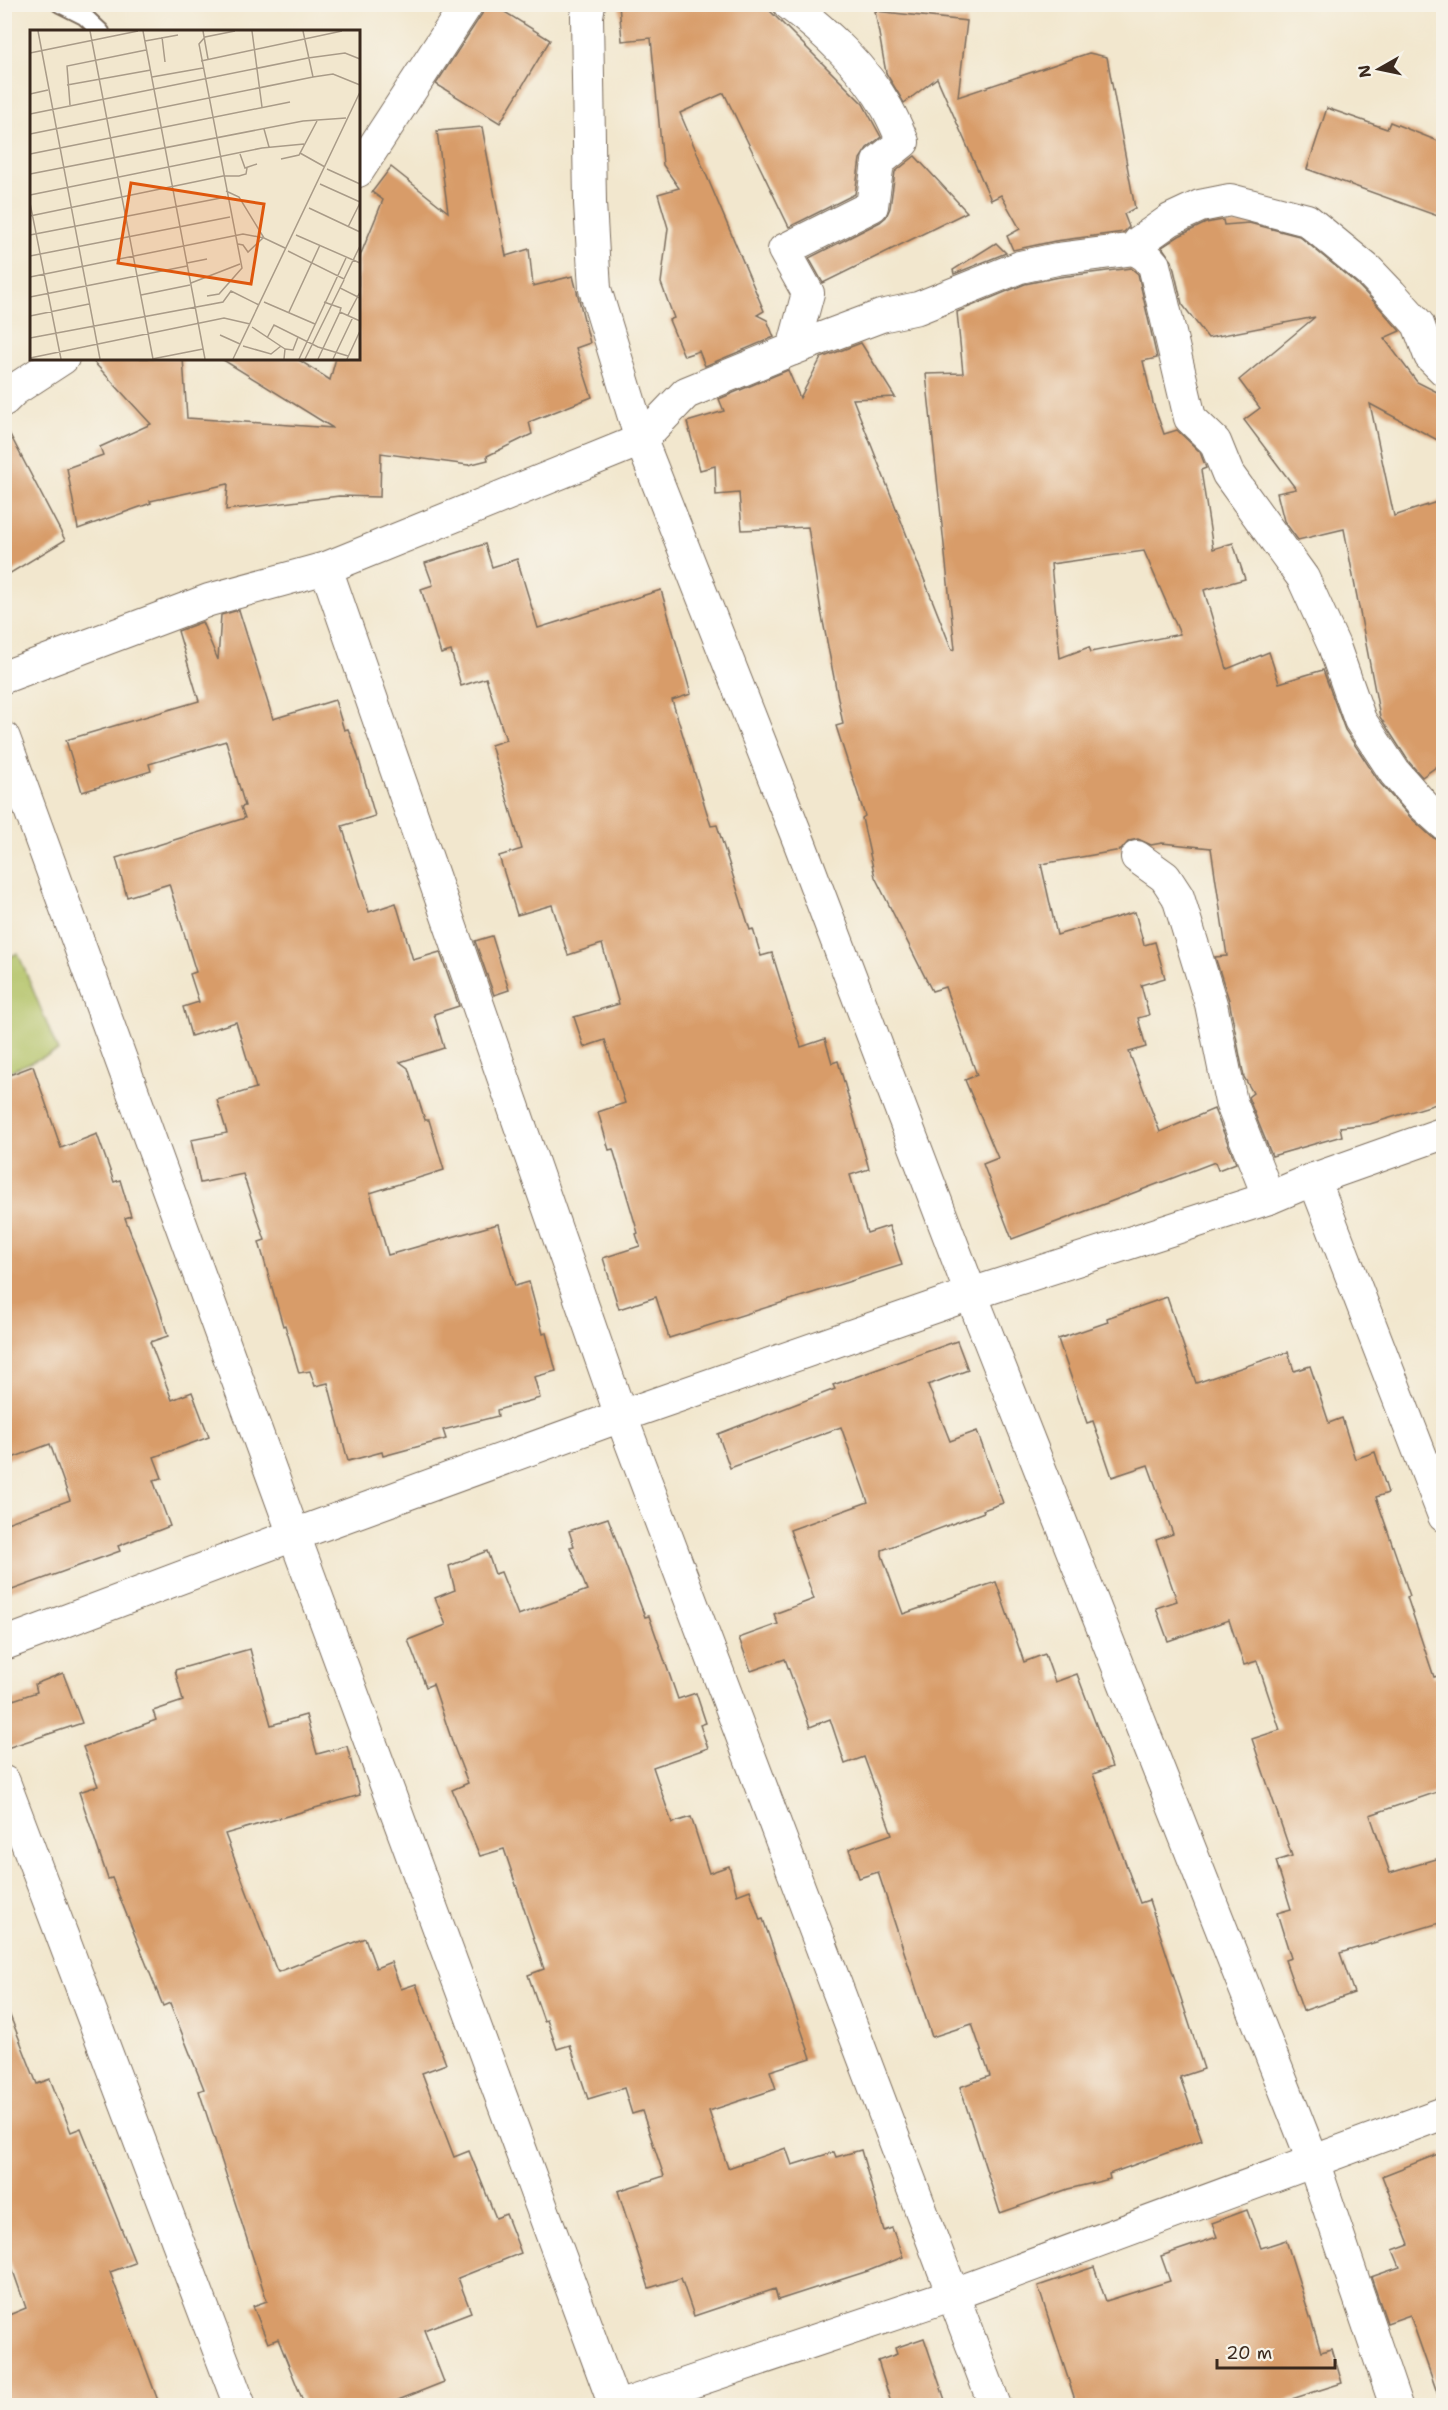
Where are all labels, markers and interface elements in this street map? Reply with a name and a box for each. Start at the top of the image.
inset map [30,30,360,360]
north arrow [1349,39,1409,99]
text: N [1353,63,1376,79]
scale bar [1217,2332,1336,2370]
text: 20 m [1226,2341,1272,2365]

